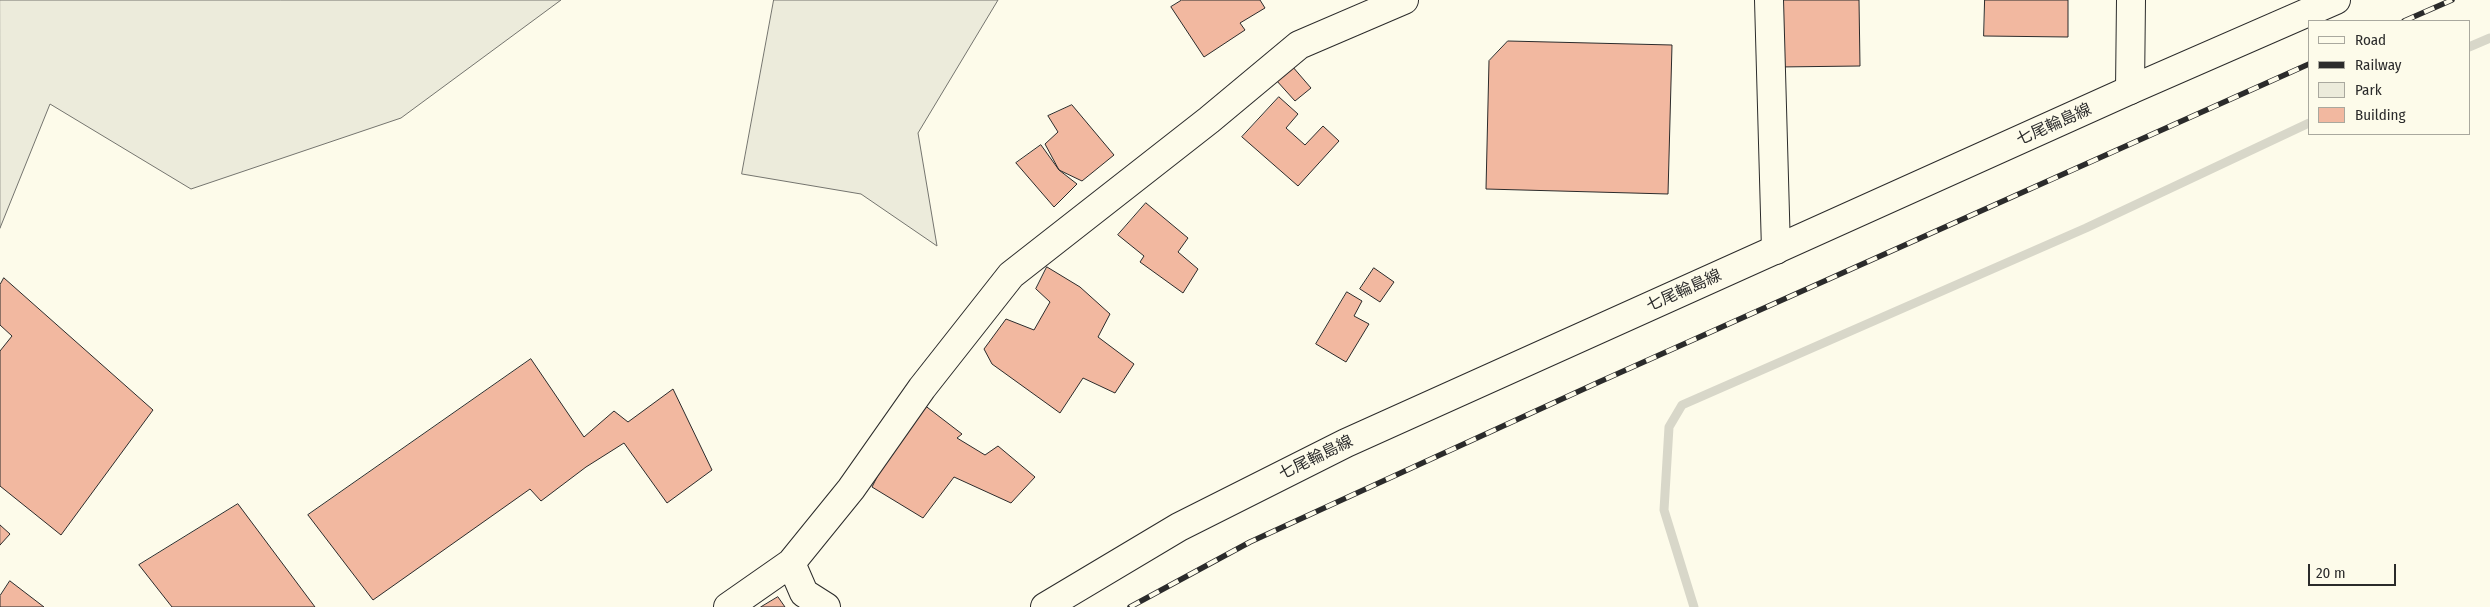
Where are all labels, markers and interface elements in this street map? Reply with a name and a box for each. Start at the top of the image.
legend [2308,20,2470,135]
text: Road [2355,31,2386,49]
text: Railway [2355,56,2402,74]
text: Park [2355,81,2382,99]
street label: 七尾輪島線 [2014,100,2094,150]
text: Building [2355,106,2406,124]
street label: 七尾輪島線 [1644,266,1724,316]
street label: 七尾輪島線 [1276,432,1356,484]
scale bar [2310,554,2398,586]
text: 20 m [2316,564,2346,582]

